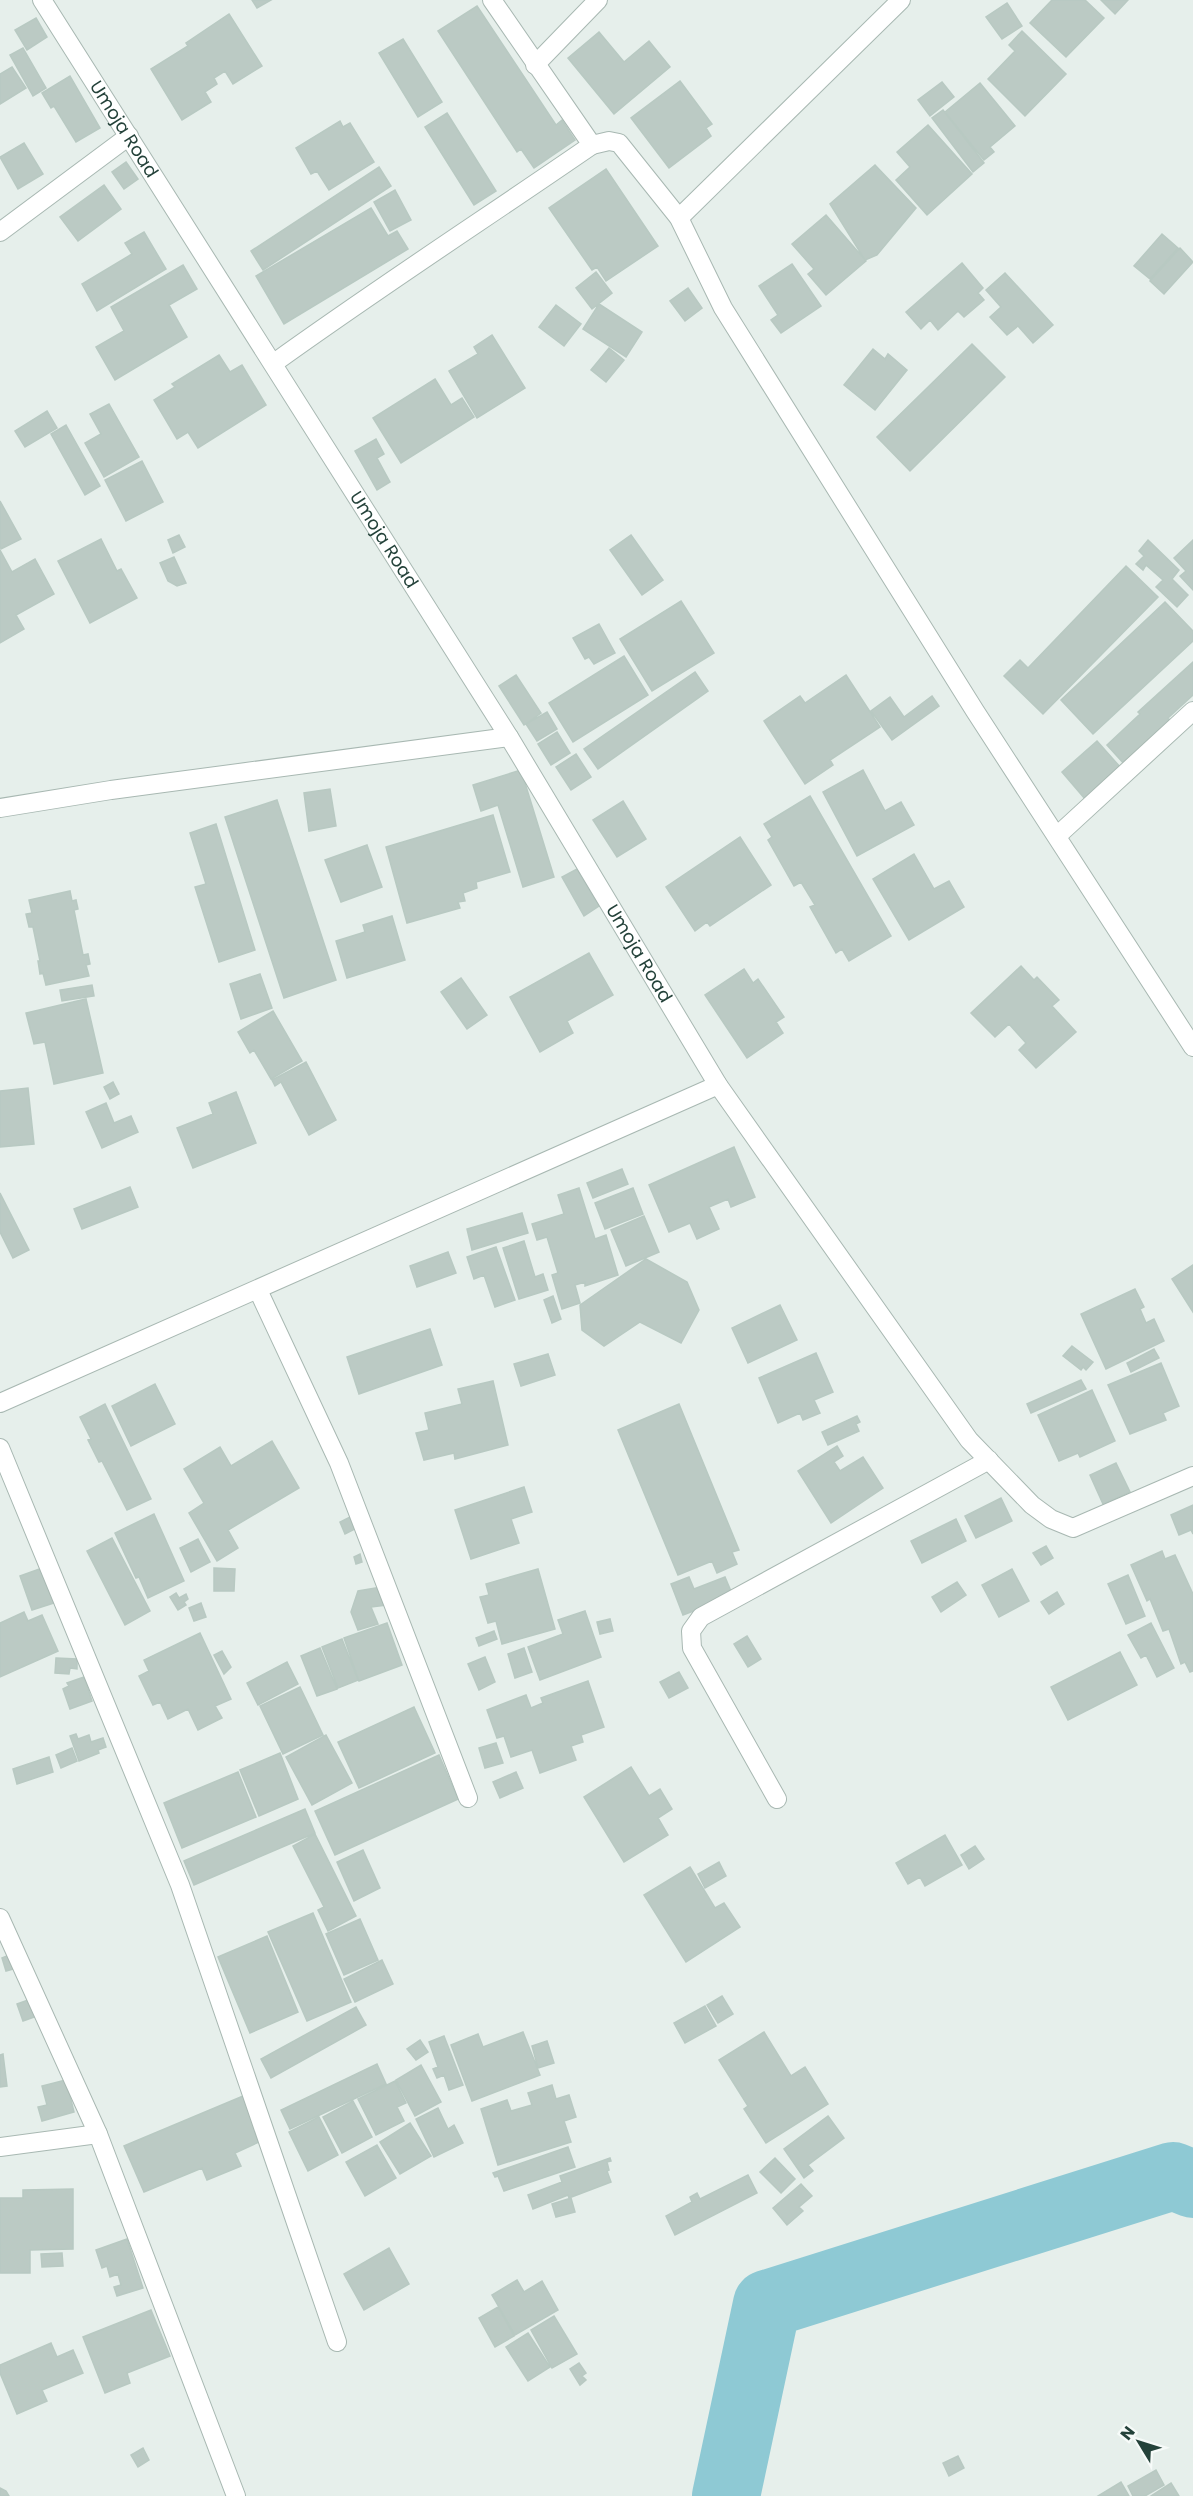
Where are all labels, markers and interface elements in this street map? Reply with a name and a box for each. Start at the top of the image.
street label: Umoja Road [84,76,164,182]
street label: Umoja Road [344,486,425,593]
street label: Umoja Road [600,899,679,1007]
north arrow [1109,2412,1169,2472]
text: N [1115,2421,1140,2445]

